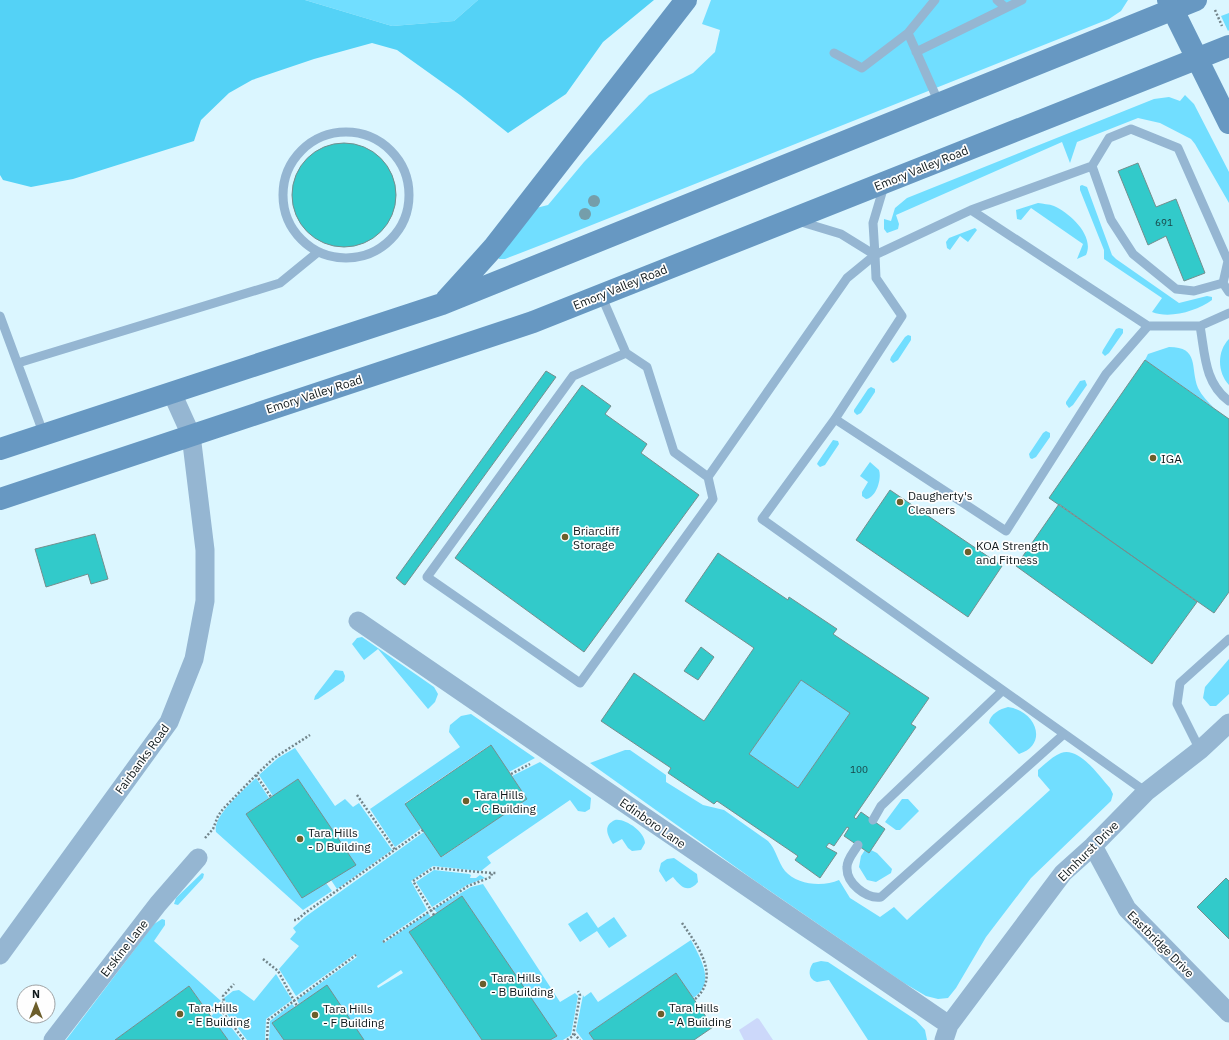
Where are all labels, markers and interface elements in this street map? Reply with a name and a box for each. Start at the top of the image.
street label: Emory Valley Road [872,142,970,194]
house number: 691 [1155,216,1173,229]
street label: Emory Valley Road [571,261,669,313]
street label: Emory Valley Road [264,371,364,417]
place label: IGA [1161,451,1182,466]
marker: IGA [1148,453,1158,463]
place label: Daugherty's Cleaners [908,488,973,517]
marker: Daugherty's Cleaners [895,497,905,507]
place label: Briarcliff Storage [573,523,619,552]
marker: Briarcliff Storage [560,532,570,542]
place label: KOA Strength and Fitness [976,538,1048,567]
marker: KOA Strength and Fitness [963,547,973,557]
street label: Fairbanks Road [112,721,172,797]
house number: 100 [850,763,868,776]
place label: Tara Hills - C Building [474,787,537,816]
street label: Edinboro Lane [617,795,689,851]
marker: Tara Hills - C Building [461,796,471,806]
street label: Elmhurst Drive [1055,817,1122,884]
place label: Tara Hills - D Building [308,825,371,854]
marker: Tara Hills - D Building [295,834,305,844]
street label: Eastbridge Drive [1124,907,1198,981]
street label: Erskine Lane [97,916,151,980]
place label: Tara Hills - B Building [491,970,554,999]
marker: Tara Hills - B Building [478,979,488,989]
north arrow [16,984,56,1024]
text: N [32,987,40,1001]
place label: Tara Hills - E Building [188,1000,250,1029]
place label: Tara Hills - A Building [669,1000,732,1029]
place label: Tara Hills - F Building [323,1001,385,1030]
marker: Tara Hills - E Building [175,1009,185,1019]
marker: Tara Hills - A Building [656,1009,666,1019]
marker: Tara Hills - F Building [310,1010,320,1020]

